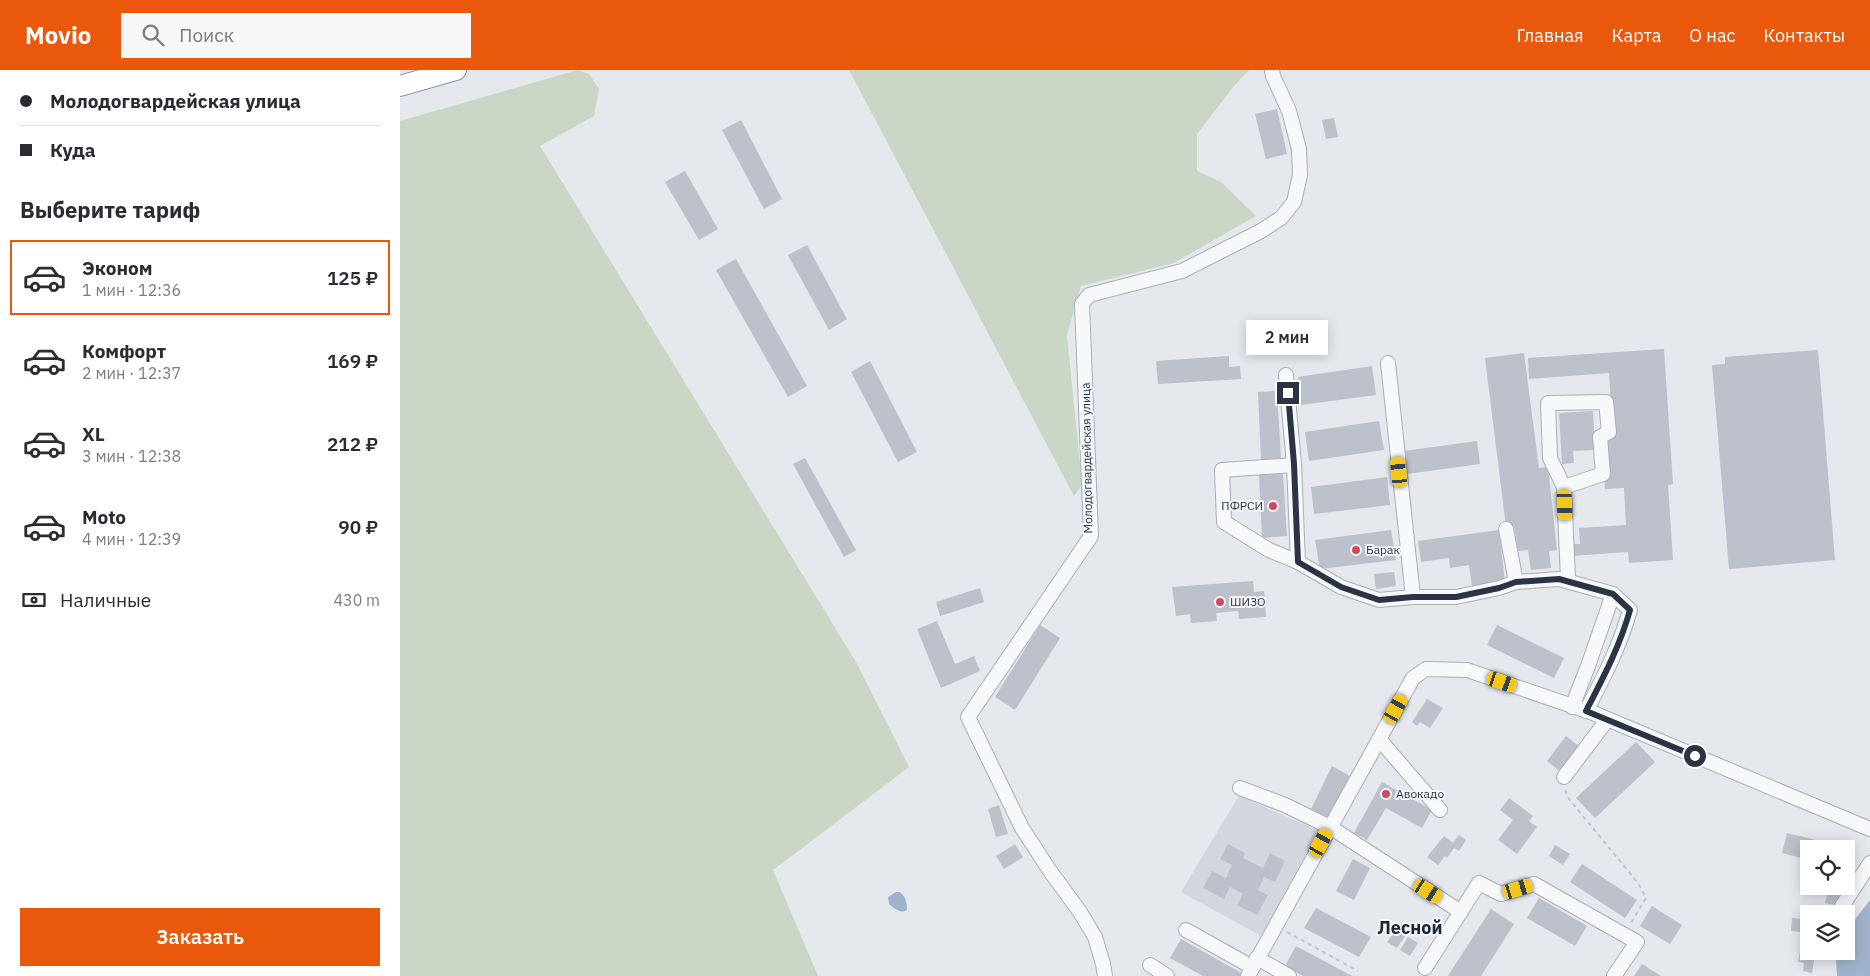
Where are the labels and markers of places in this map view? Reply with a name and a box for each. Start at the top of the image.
place label: ПФРСИ [1221,498,1263,513]
marker: ПФРСИ [1267,500,1279,512]
place label: Барак [1366,542,1400,557]
marker: Барак [1350,544,1362,556]
place label: ШИЗО [1230,594,1266,609]
marker: ШИЗО [1214,596,1226,608]
place label: Авокадо [1396,786,1444,801]
marker: Авокадо [1380,788,1392,800]

